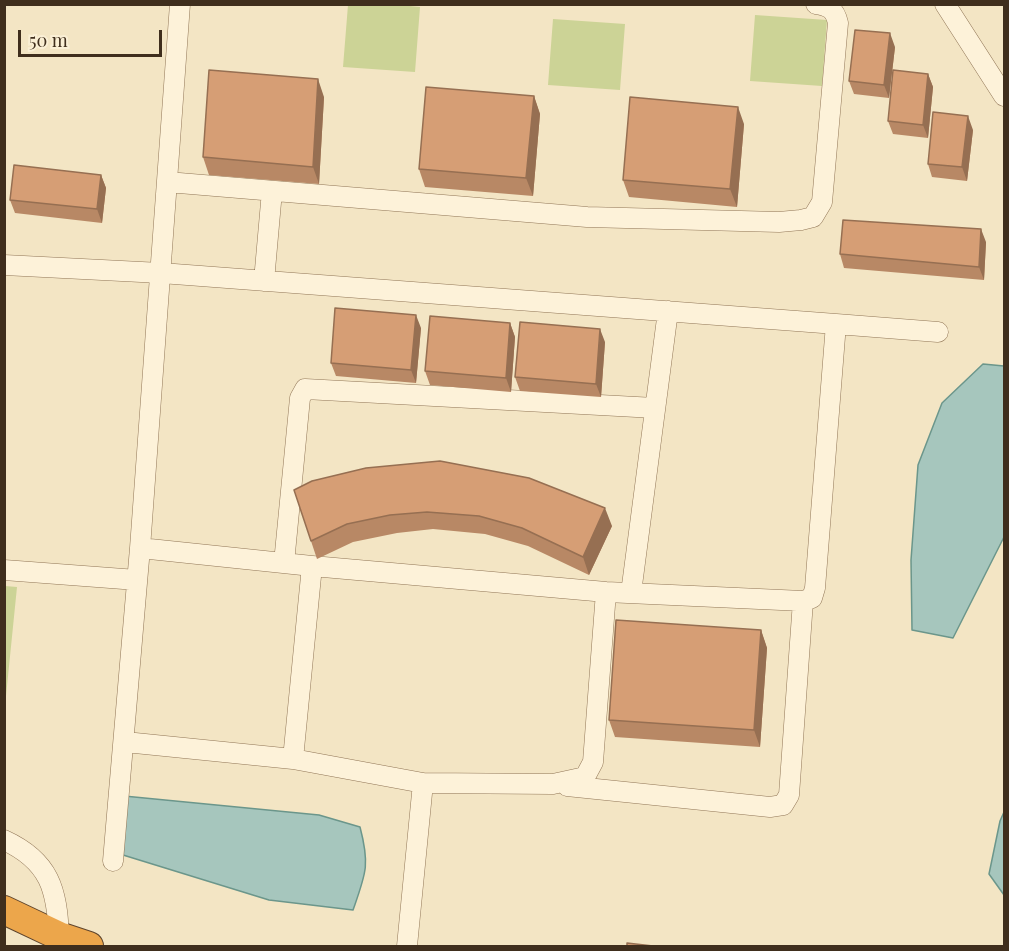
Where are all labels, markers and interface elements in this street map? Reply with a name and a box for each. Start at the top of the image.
scale bar [21,18,165,56]
text: 50 m [29,28,68,52]

